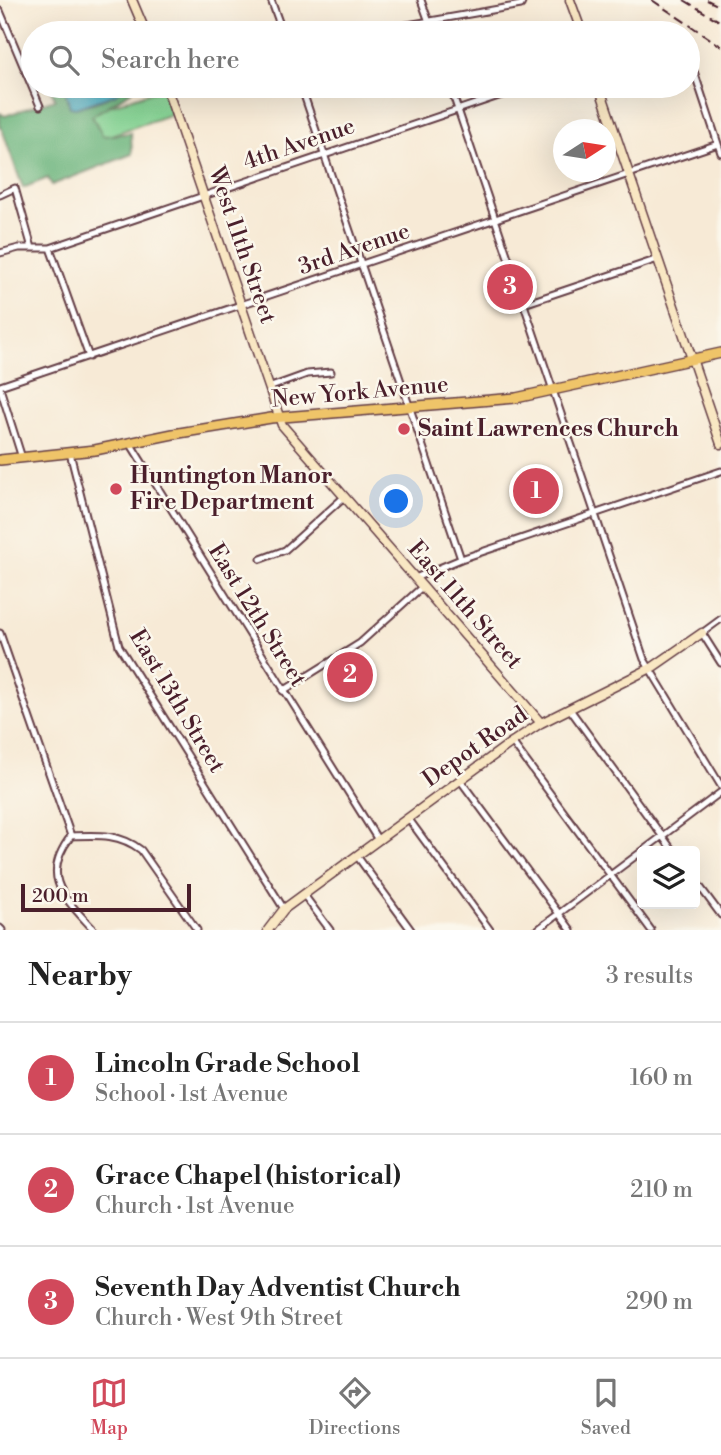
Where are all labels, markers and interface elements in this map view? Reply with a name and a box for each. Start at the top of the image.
search box [21,21,700,98]
icon: search [45,41,83,79]
text: Search here [101,44,240,76]
street label: 4th Avenue [239,112,359,176]
north arrow [553,119,616,182]
street label: West 11th Street [202,162,282,327]
street label: 3rd Avenue [295,217,413,281]
pin: 3 [487,261,533,313]
street label: New York Avenue [270,370,450,414]
place label: Saint Lawrences Church [418,415,679,443]
marker: Saint Lawrences Church [396,421,412,437]
place label: Huntington Manor Fire Department [130,462,333,516]
pin: 1 [513,465,559,517]
marker: Huntington Manor Fire Department [108,481,124,497]
your location [379,484,413,518]
street label: East 11th Street [402,535,528,675]
street label: East 12th Street [202,538,312,692]
street label: East 13th Street [123,624,231,778]
pin: 2 [327,649,373,701]
street label: Depot Road [417,701,533,793]
map controls [637,846,700,909]
button: layers [637,846,700,909]
scale bar [21,881,191,913]
text: 200 m [32,884,89,908]
text: Nearby [28,957,132,995]
text: 3 results [606,962,693,990]
text: Lincoln Grade School [95,1048,360,1080]
text: 1 [45,1064,57,1092]
text: 160 m [630,1064,693,1092]
text: School · 1st Avenue [95,1080,288,1108]
text: Grace Chapel (historical) [95,1160,401,1192]
text: 2 [44,1176,58,1204]
text: 210 m [630,1176,693,1204]
text: Church · 1st Avenue [95,1192,295,1220]
text: Seventh Day Adventist Church [95,1272,460,1304]
text: 3 [44,1288,58,1316]
text: 290 m [626,1288,693,1316]
text: Church · West 9th Street [95,1304,343,1332]
tab: Map [90,1374,128,1440]
tab: Directions [309,1374,400,1440]
tab: Saved [581,1374,631,1440]

